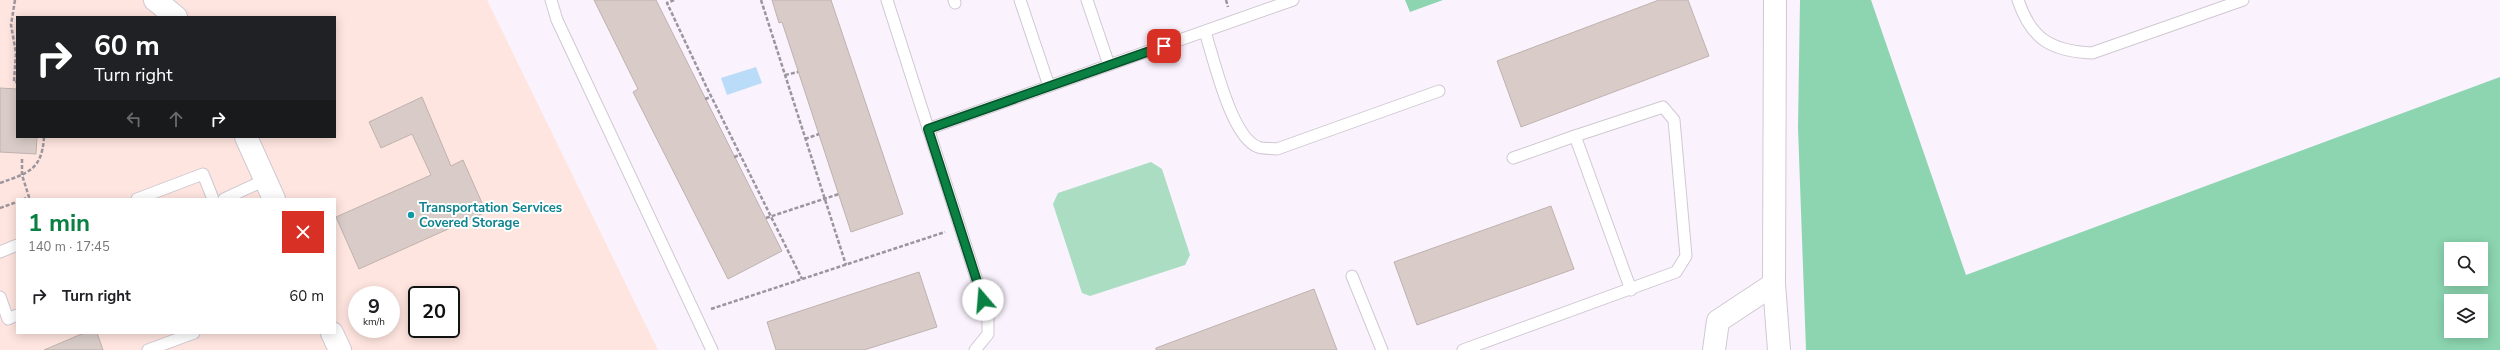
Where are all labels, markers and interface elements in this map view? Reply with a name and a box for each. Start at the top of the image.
text: 60 m [94,27,160,65]
pin [1147,29,1181,63]
icon: right [28,32,80,84]
icon: arrive [1153,35,1175,57]
text: Turn right [94,63,173,87]
icon: left [123,108,145,130]
icon: ahead [165,108,187,130]
icon: right [207,108,229,130]
place label: Transportation Services Covered Storage [419,199,562,232]
text: 1 min [28,207,90,239]
marker: Transportation Services Covered Storage [406,210,416,220]
button: close [282,211,324,253]
text: 140 m · 17:45 [28,238,110,256]
map controls [2444,242,2488,338]
button: search [2444,242,2488,286]
position arrow [962,279,1004,321]
icon: right [28,285,50,307]
text: Turn right [62,286,131,306]
text: 60 m [289,286,324,306]
speed limit sign: 20 [408,286,460,338]
text: 9 [368,293,380,320]
button: layers [2444,294,2488,338]
text: km/h [363,315,385,329]

